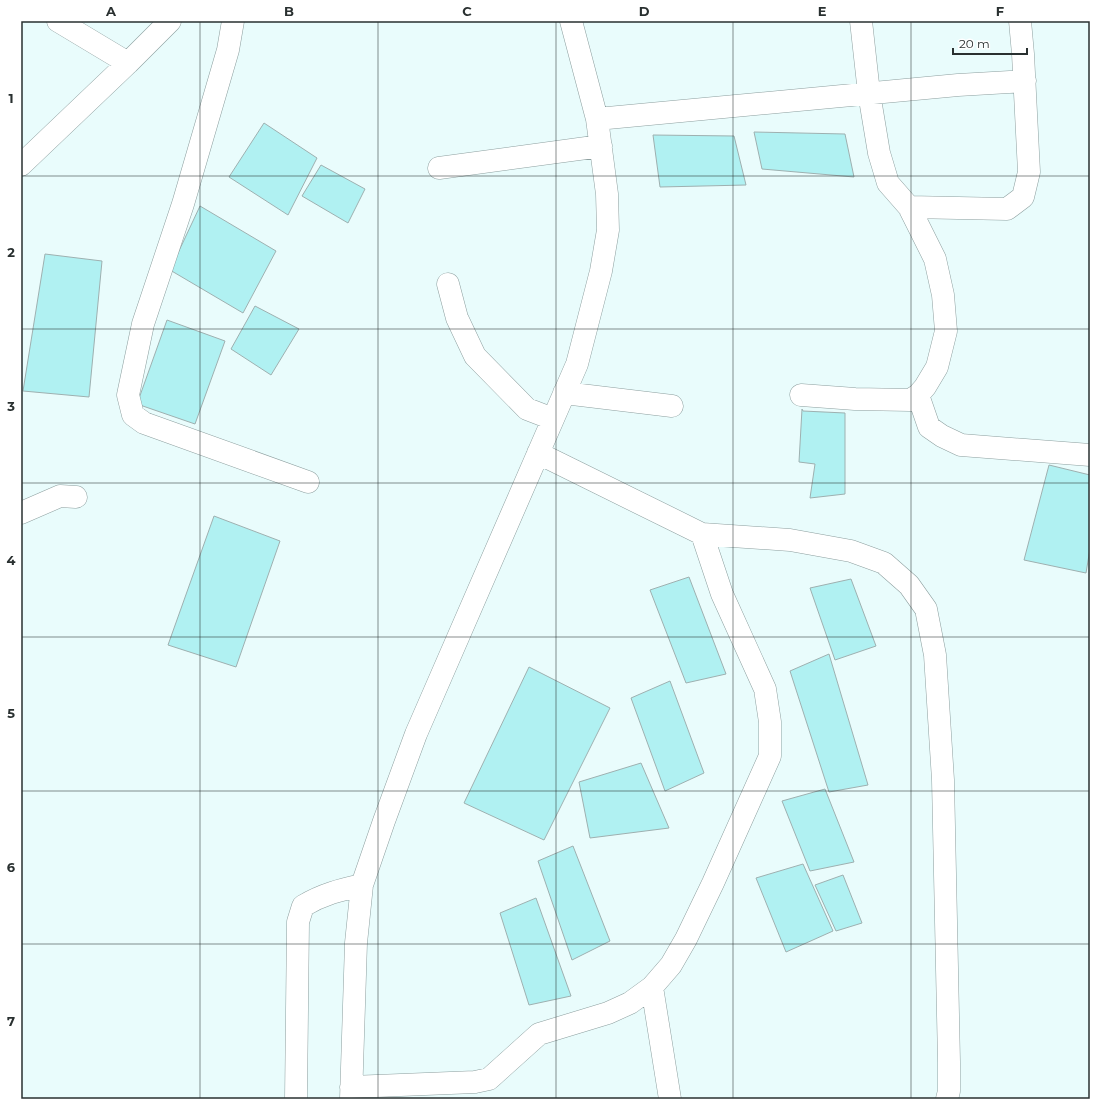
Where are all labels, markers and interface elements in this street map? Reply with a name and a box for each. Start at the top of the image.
text: A [105,3,117,19]
text: B [284,3,294,19]
text: C [462,3,472,19]
text: D [639,3,650,19]
text: E [818,3,827,19]
text: F [996,3,1004,19]
scale bar [953,30,1027,56]
text: 20 m [959,36,990,51]
text: 1 [8,90,14,106]
text: 2 [7,244,15,260]
text: 3 [6,398,15,414]
text: 4 [7,552,16,568]
text: 5 [7,705,15,721]
text: 6 [7,859,16,875]
text: 7 [7,1013,15,1029]

